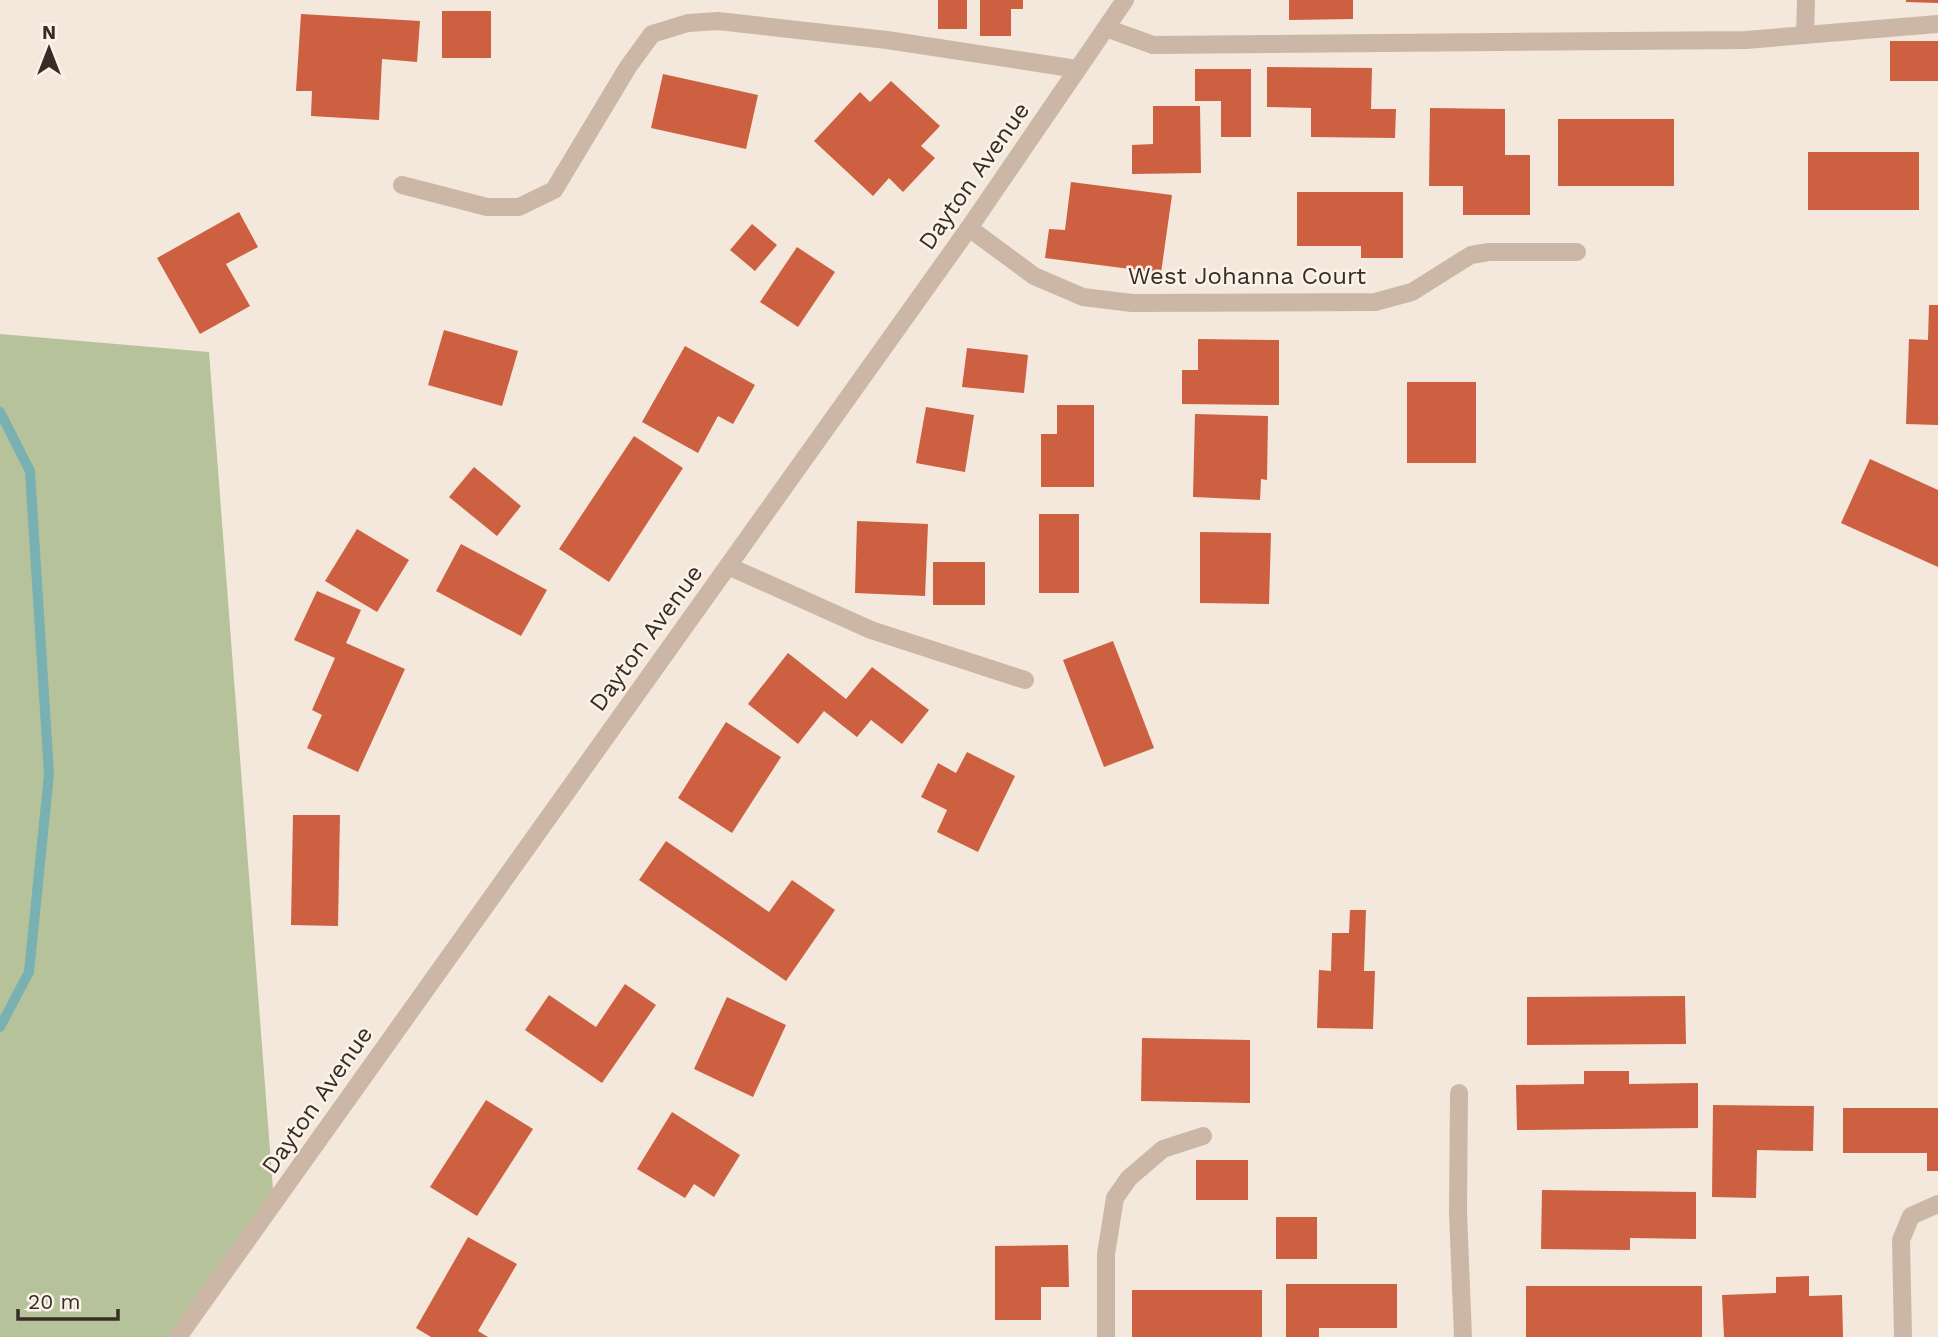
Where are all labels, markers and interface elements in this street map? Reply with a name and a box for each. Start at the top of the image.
north arrow [14,14,84,84]
text: N [42,21,56,44]
street label: Dayton Avenue [913,97,1035,255]
street label: West Johanna Court [1128,262,1366,290]
street label: Dayton Avenue [584,559,708,717]
street label: Dayton Avenue [256,1021,378,1179]
scale bar [18,1278,117,1322]
text: 20 m [28,1289,80,1314]

